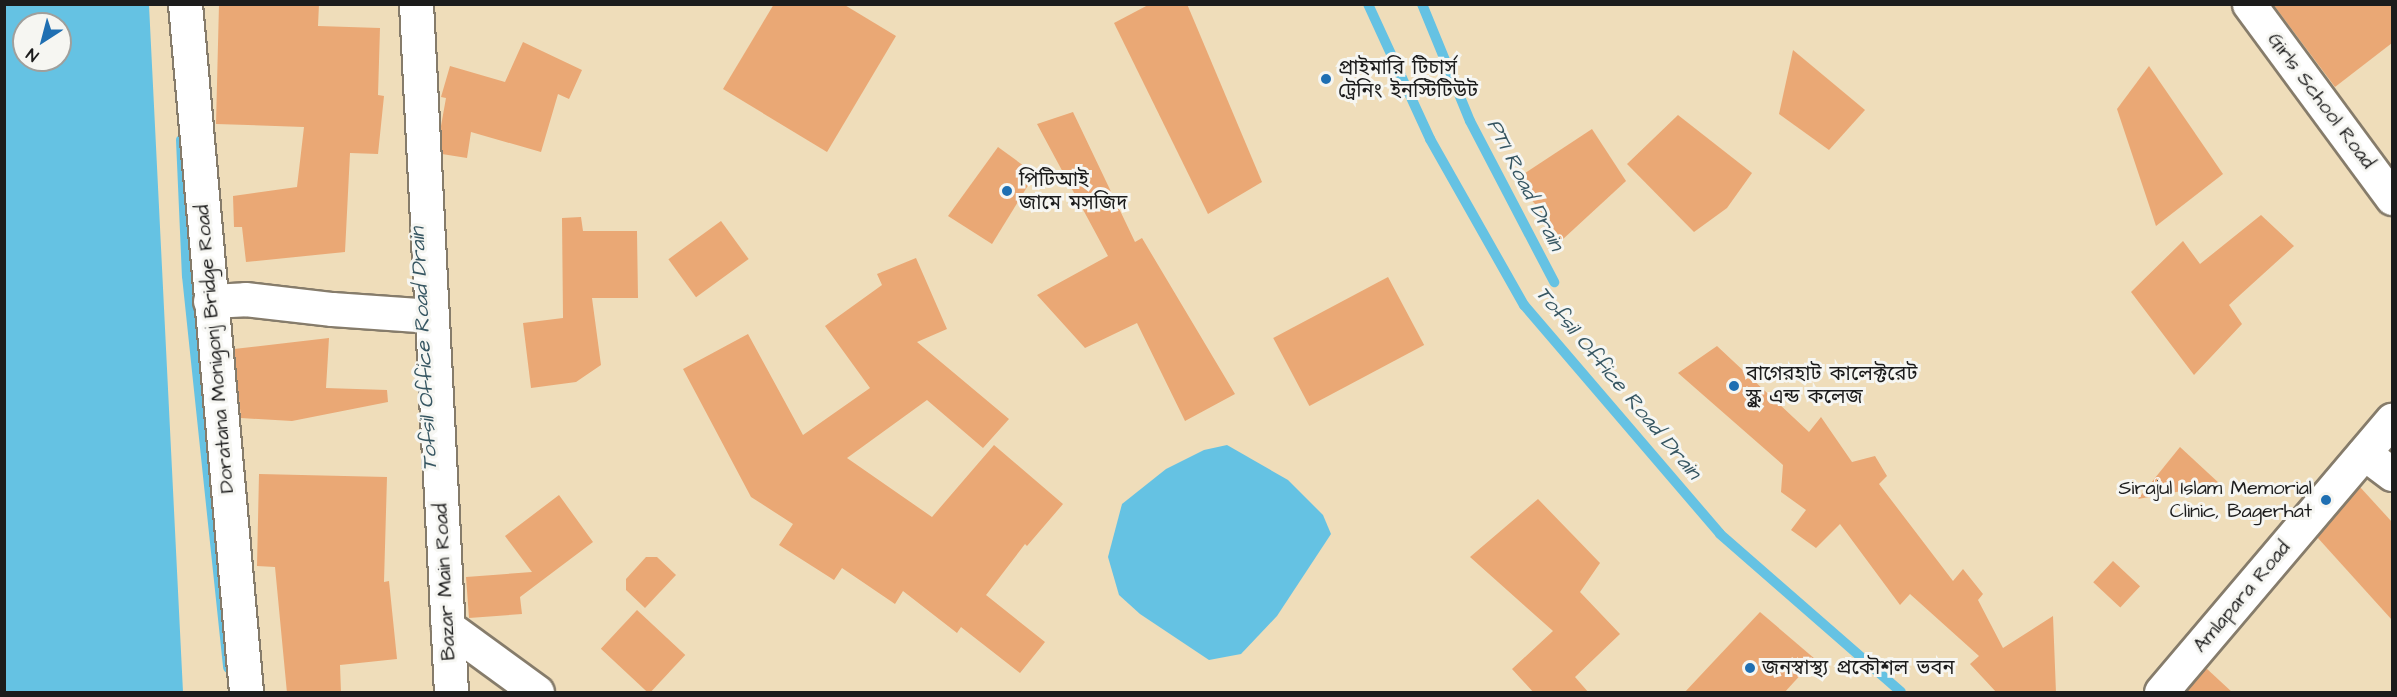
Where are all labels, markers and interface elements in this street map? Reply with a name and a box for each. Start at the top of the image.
north arrow [12,12,72,72]
street label: Girls School Road [2262,28,2380,174]
text: N [22,43,43,67]
place label: প্রাইমারি টিচার্স ট্রেনিং ইনস্টিটিউট [1338,56,1478,103]
marker: প্রাইমারি টিচার্স ট্রেনিং ইনস্টিটিউট [1319,72,1333,86]
water label: PTI Road Drain [1481,115,1569,255]
place label: পিটিআই জামে মসজিদ [1019,168,1127,215]
marker: পিটিআই জামে মসজিদ [1000,184,1014,198]
street label: Doratana Monigonj Bridge Road [190,204,240,494]
water label: Tofsil Office Road Drain [405,226,443,472]
water label: Tofsil Office Road Drain [1530,281,1706,485]
place label: বাগেরহাট কালেক্টরেট স্কুল এন্ড কলেজ [1746,362,1917,409]
marker: বাগেরহাট কালেক্টরেট স্কুল এন্ড কলেজ [1727,379,1741,393]
place label: Sirajul Islam Memorial Clinic, Bagerhat [2119,476,2312,523]
marker: Sirajul Islam Memorial Clinic, Bagerhat [2317,491,2335,509]
street label: Bazar Main Road [429,503,461,661]
street label: Amlapara Road [2188,536,2296,658]
place label: জনস্বাস্থ্য প্রকৌশল ভবন [1762,656,1954,680]
marker: জনস্বাস্থ্য প্রকৌশল ভবন [1743,661,1757,675]

